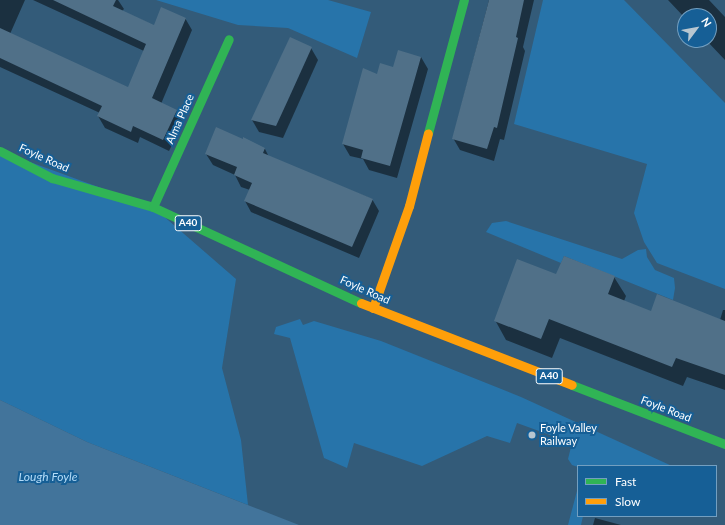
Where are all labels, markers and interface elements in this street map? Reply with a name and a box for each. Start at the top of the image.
north arrow [677,8,717,48]
text: N [699,15,715,29]
street label: Alma Place [163,92,197,146]
street label: Foyle Road [17,141,71,175]
road number: A40 [174,215,202,231]
street label: Foyle Road [338,273,392,307]
road number: A40 [535,368,563,384]
street label: Foyle Road [639,393,693,425]
place label: Foyle Valley Railway [540,422,597,448]
marker: Foyle Valley Railway [527,430,537,440]
legend [577,465,717,517]
water label: Lough Foyle [19,470,77,484]
text: Fast [615,474,636,489]
text: Slow [615,494,640,509]

